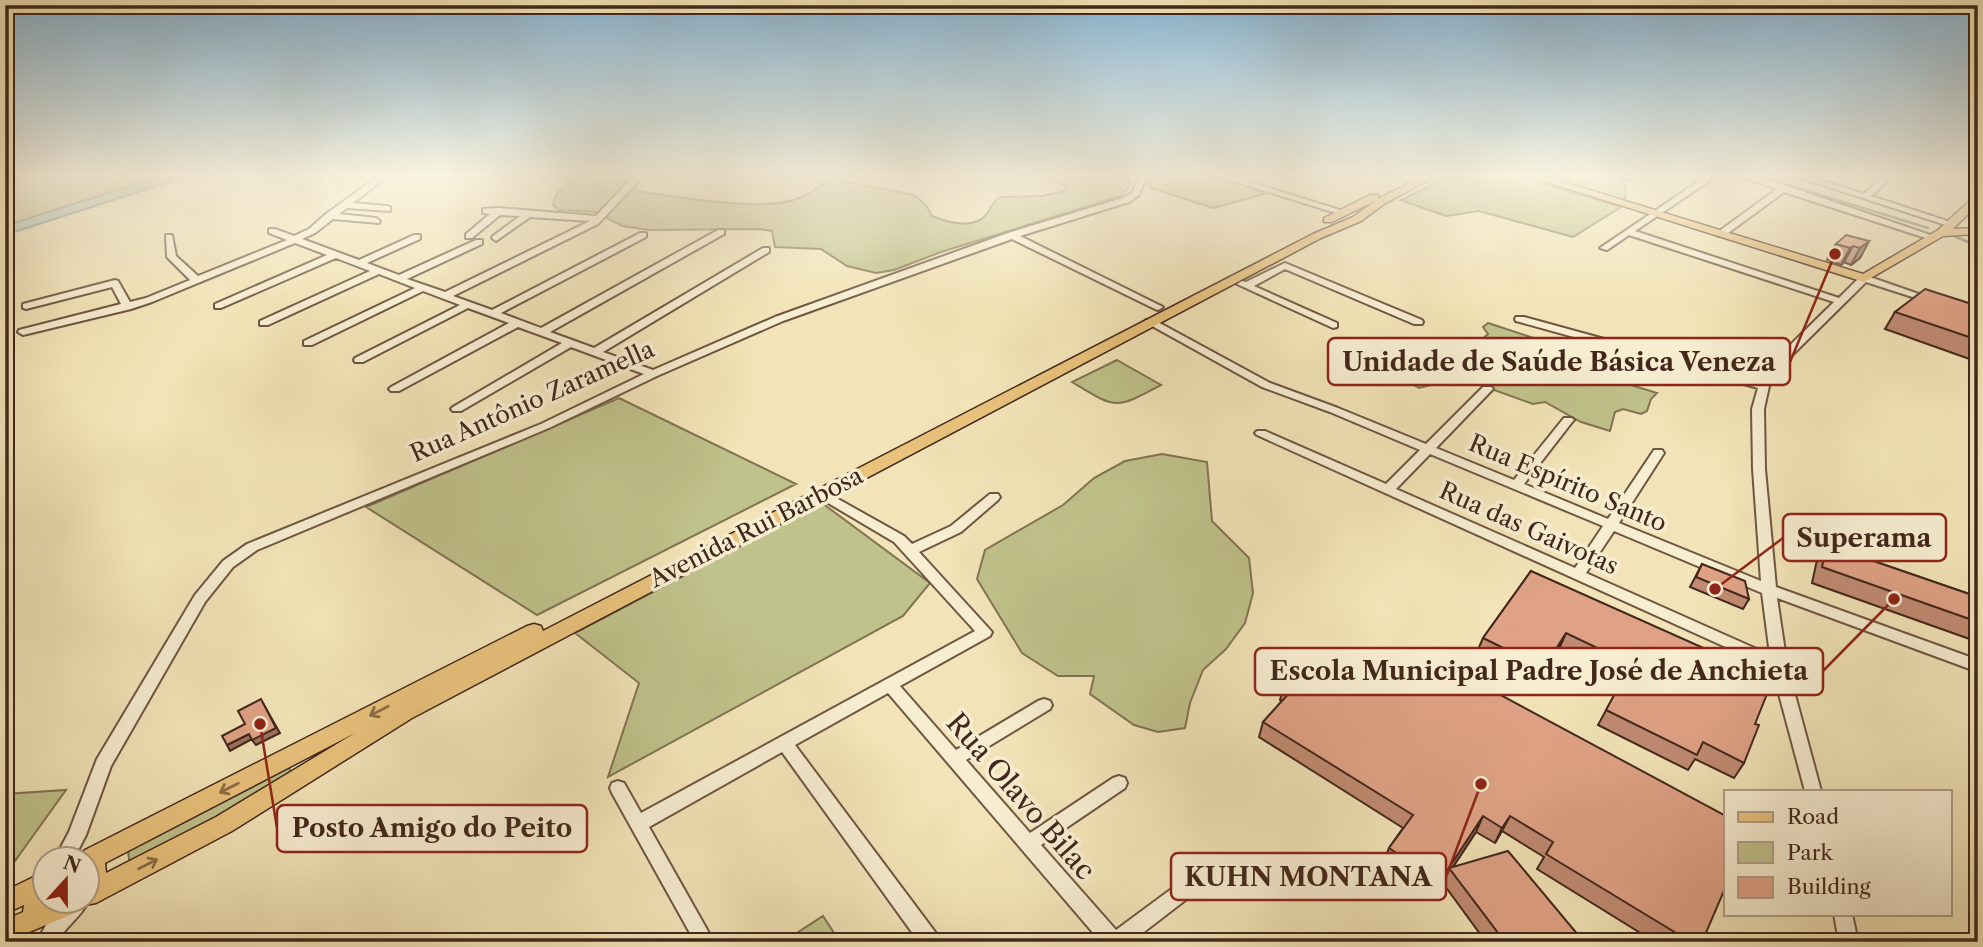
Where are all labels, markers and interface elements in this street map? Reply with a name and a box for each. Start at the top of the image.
street label: Rua Antônio Zaramella [406,334,659,468]
callout: Unidade de Saúde Básica Veneza [1328,338,1790,385]
text: Unidade de Saúde Básica Veneza [1342,346,1777,378]
street label: Rua Espírito Santo [1465,428,1671,538]
street label: Avenida Rui Barbosa [644,460,868,594]
street label: Rua das Gaivotas [1435,476,1623,580]
callout: Superama [1783,514,1946,561]
text: Superama [1796,522,1933,554]
callout: Escola Municipal Padre José de Anchieta [1255,648,1823,695]
text: Escola Municipal Padre José de Anchieta [1270,655,1809,687]
one-way arrow [369,704,390,718]
street label: Rua Olavo Bilac [939,706,1103,886]
one-way arrow [219,782,240,796]
legend [1724,790,1952,916]
text: Road [1787,804,1839,829]
callout: Posto Amigo do Peito [277,805,587,852]
text: Posto Amigo do Peito [292,812,572,844]
text: Park [1787,840,1833,865]
north arrow [32,846,102,916]
text: N [60,851,84,878]
callout: KUHN MONTANA [1171,853,1446,900]
one-way arrow [137,857,158,871]
text: KUHN MONTANA [1184,861,1433,893]
text: Building [1787,874,1872,899]

